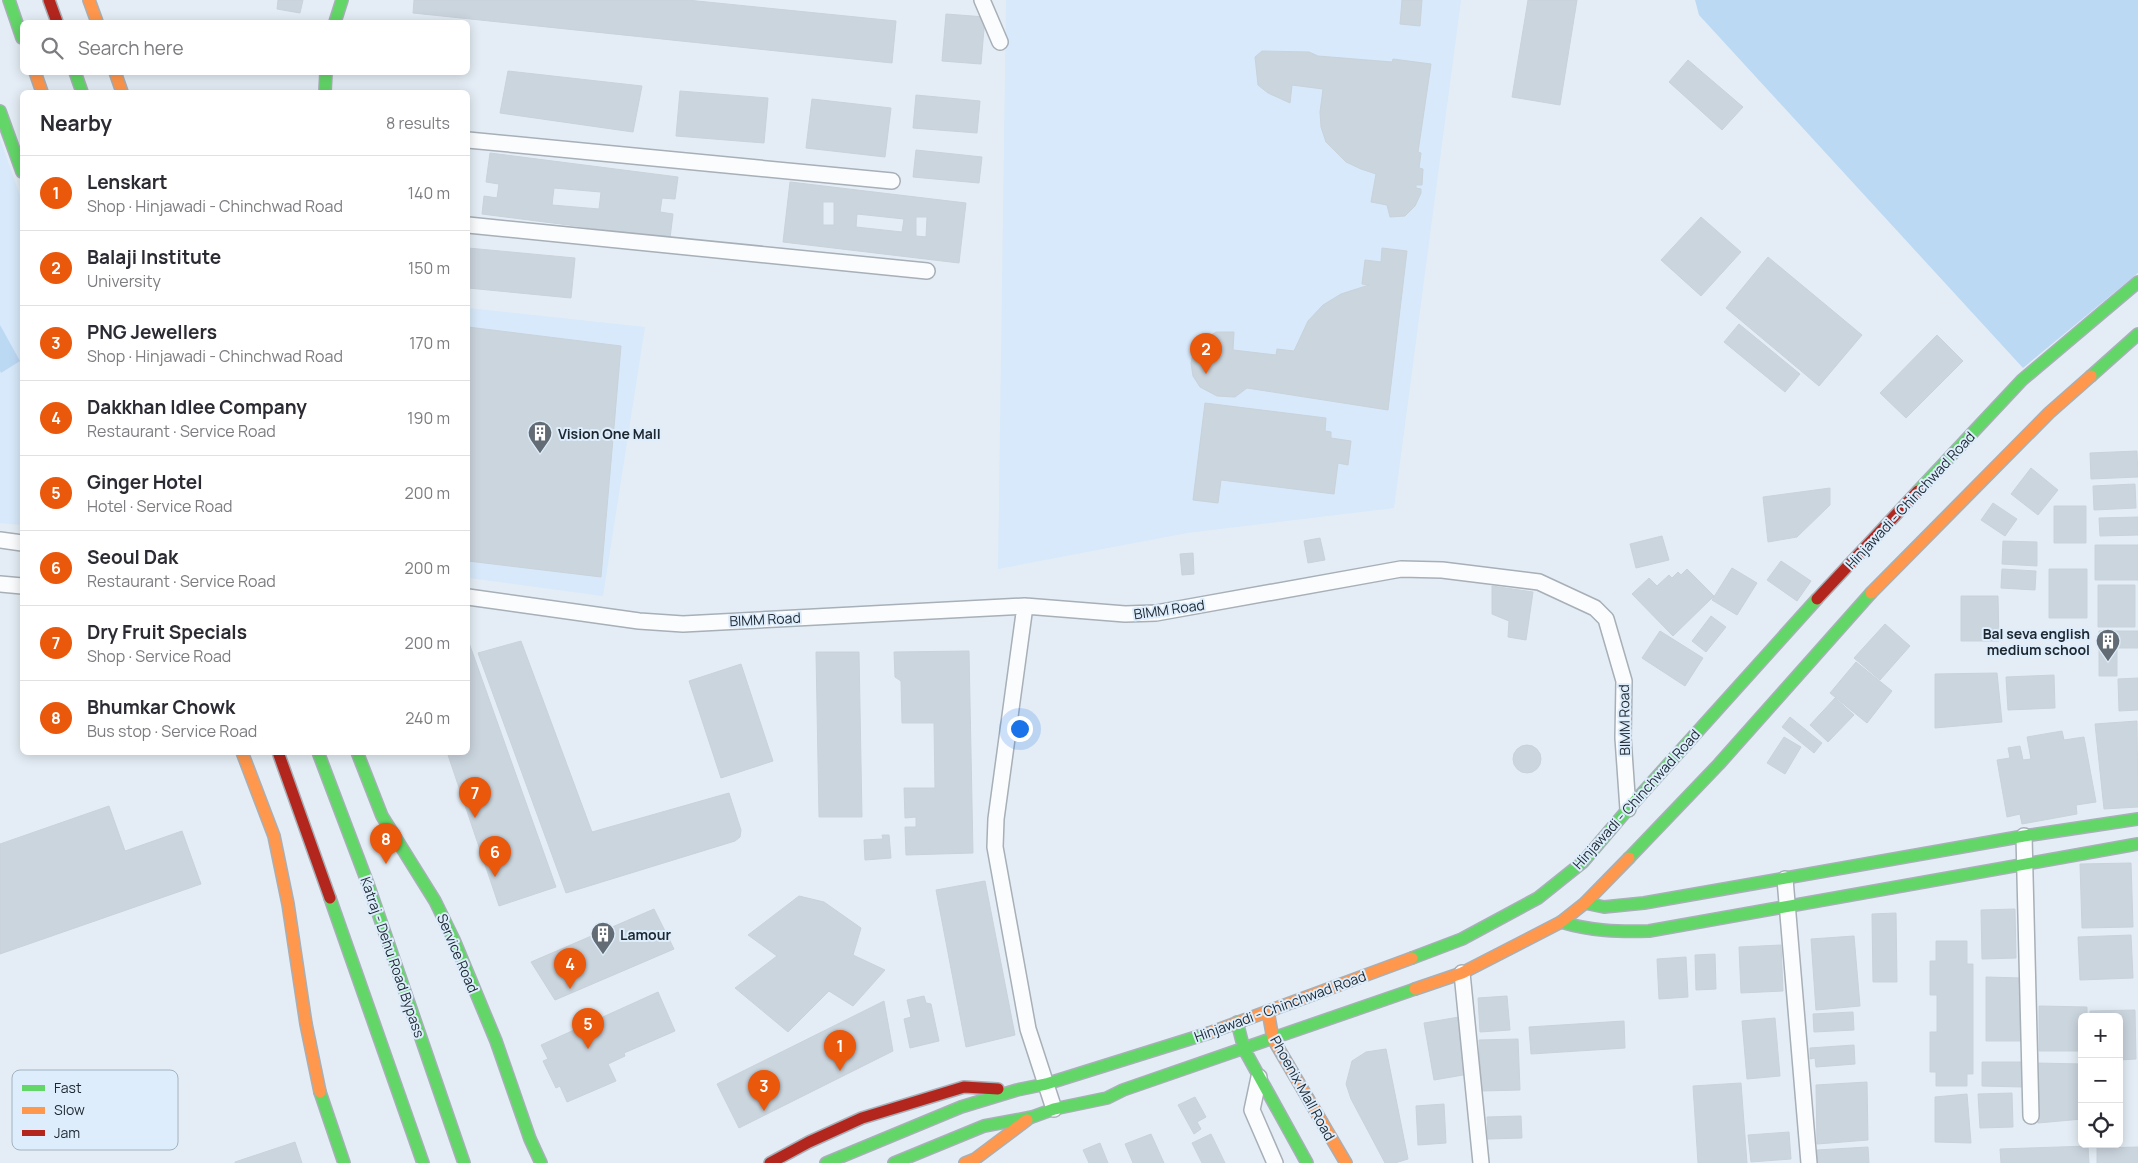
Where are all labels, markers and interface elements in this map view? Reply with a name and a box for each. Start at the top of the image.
search box [20,20,470,75]
icon: search [38,34,66,62]
text: Search here [78,35,184,61]
text: Nearby [40,109,112,137]
text: 8 results [386,112,450,134]
text: Lenskart [87,169,167,195]
text: 1 [52,182,60,204]
text: 140 m [408,182,450,204]
text: Shop · Hinjawadi - Chinchwad Road [87,195,343,217]
text: Balaji Institute [87,244,221,270]
text: 2 [51,257,61,279]
text: 150 m [408,257,450,279]
text: University [87,270,161,292]
text: PNG Jewellers [87,319,217,345]
text: 3 [51,332,61,354]
text: 170 m [409,332,450,354]
pin: 2 [1190,333,1222,374]
text: Shop · Hinjawadi - Chinchwad Road [87,345,343,367]
text: Dakkhan Idlee Company [87,394,307,420]
text: 4 [51,407,61,429]
text: 190 m [407,407,450,429]
text: Restaurant · Service Road [87,420,276,442]
building icon: Vision One Mall [527,420,553,454]
place label: Vision One Mall [558,424,661,443]
street label: Hinjawadi - Chinchwad Road [1841,427,1979,573]
text: Ginger Hotel [87,469,203,495]
text: 5 [51,482,61,504]
text: 200 m [405,482,450,504]
text: Hotel · Service Road [87,495,233,517]
text: Seoul Dak [87,544,178,570]
text: 6 [51,557,61,579]
text: 200 m [405,557,450,579]
text: Restaurant · Service Road [87,570,276,592]
street label: BIMM Road [1132,595,1206,623]
street label: BIMM Road [729,608,801,630]
text: Dry Fruit Specials [87,619,247,645]
place label: Bal seva english medium school [1983,624,2090,659]
building icon: Bal seva english medium school [2095,628,2121,662]
text: 7 [52,632,60,654]
text: 200 m [405,632,450,654]
text: Shop · Service Road [87,645,231,667]
street label: BIMM Road [1614,684,1634,756]
text: Bhumkar Chowk [87,694,235,720]
text: 8 [51,707,61,729]
text: 240 m [405,707,450,729]
your location [1007,716,1033,742]
text: Bus stop · Service Road [87,720,257,742]
street label: Hinjawadi - Chinchwad Road [1568,725,1704,873]
pin: 7 [459,777,491,818]
pin: 8 [370,823,402,864]
pin: 6 [479,836,511,877]
street label: Katraj - Dehu Road Bypass [357,874,429,1040]
street label: Service Road [433,911,483,995]
building icon: Lamour [590,921,616,955]
place label: Lamour [620,925,671,944]
pin: 4 [554,948,586,989]
street label: Hinjawadi - Chinchwad Road [1191,966,1369,1046]
pin: 5 [572,1008,604,1049]
map controls [2078,1013,2123,1148]
button: + [2078,1013,2123,1058]
pin: 1 [824,1030,856,1071]
street label: Phoenix Mall Road [1266,1032,1340,1144]
button: − [2078,1058,2123,1103]
legend [12,1070,178,1150]
pin: 3 [748,1070,780,1111]
text: Fast [54,1078,82,1097]
text: Slow [54,1100,85,1119]
button: locate [2078,1103,2123,1148]
text: Jam [54,1123,80,1142]

